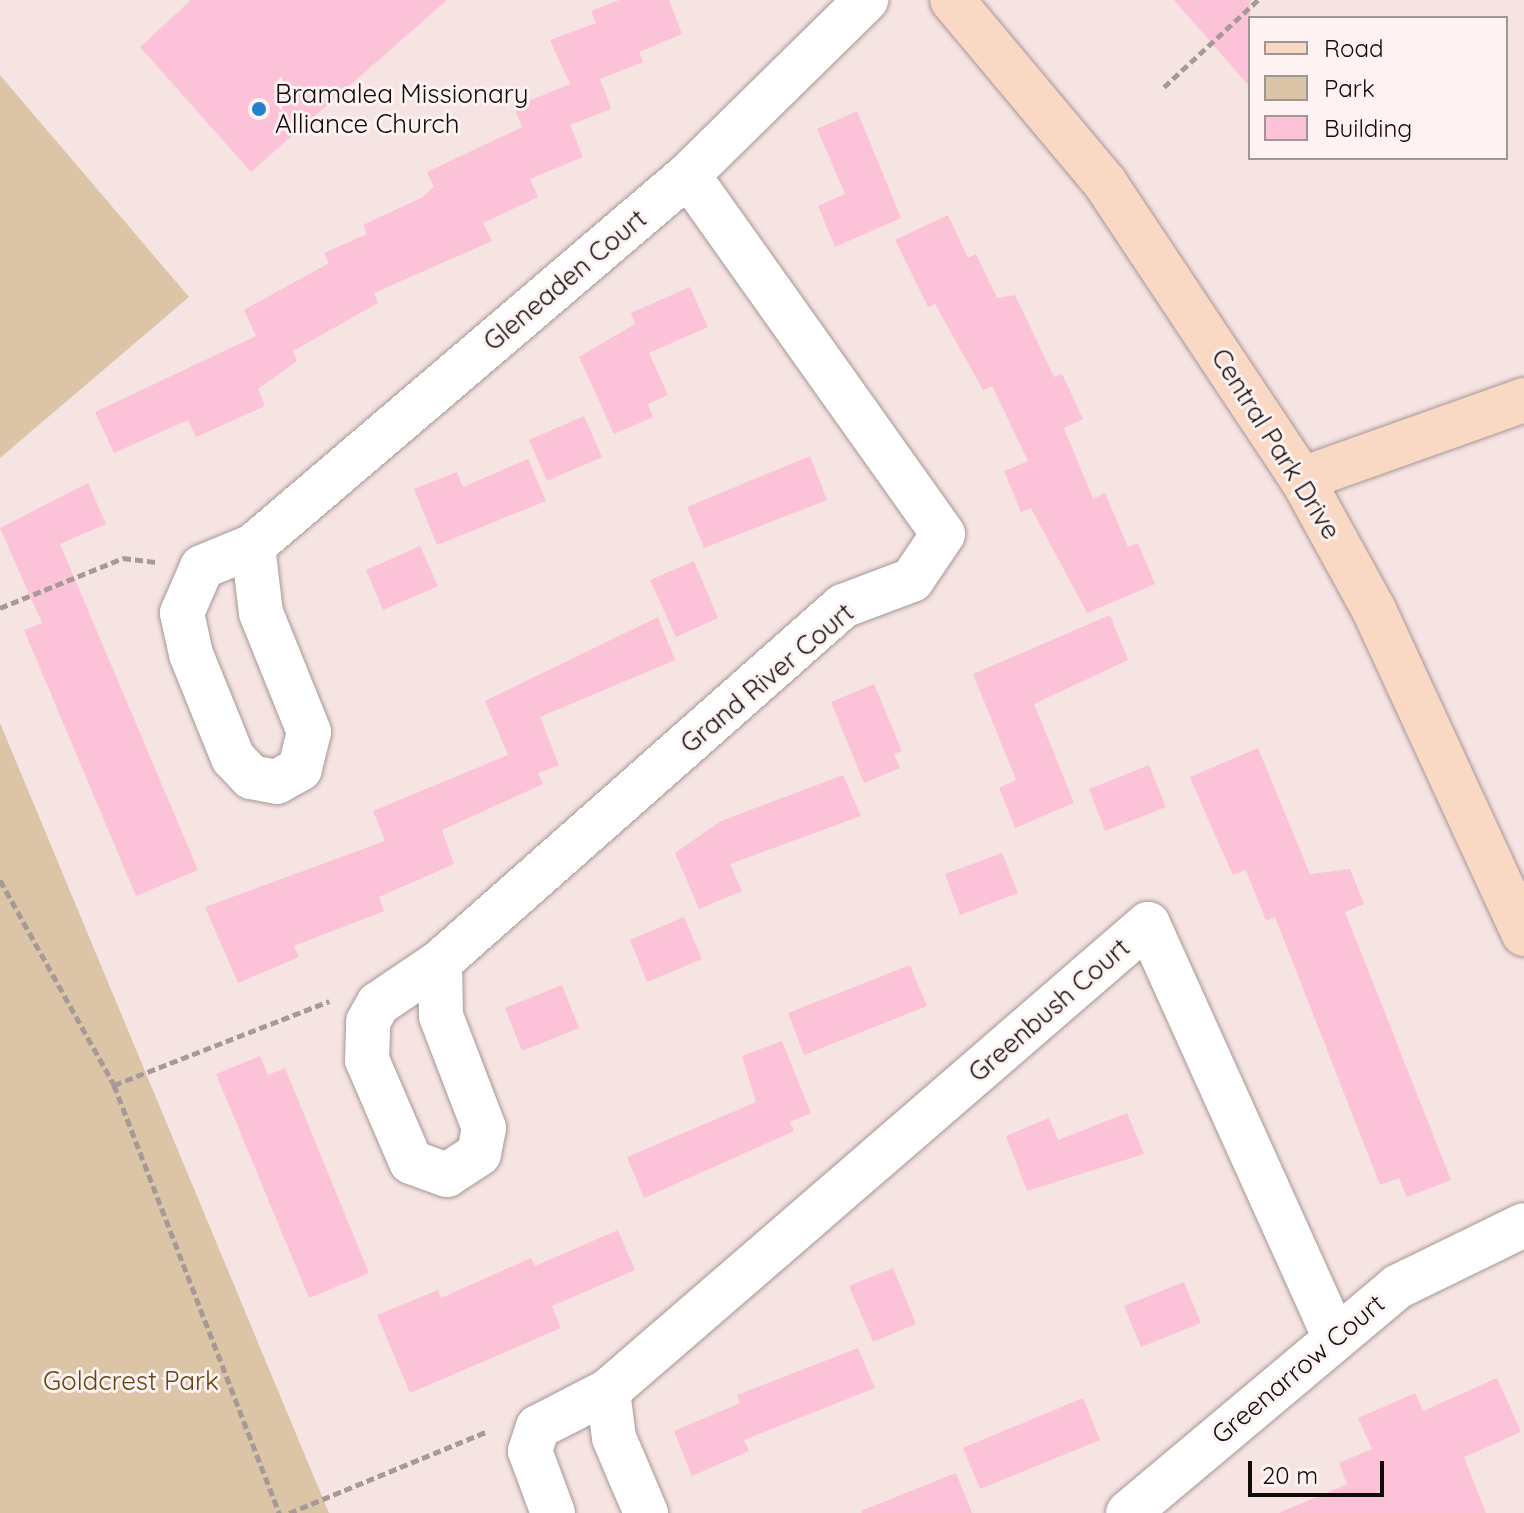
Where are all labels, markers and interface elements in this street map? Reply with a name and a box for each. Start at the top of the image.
legend [1248,16,1508,160]
text: Road [1324,33,1384,63]
text: Park [1324,73,1375,103]
place label: Bramalea Missionary Alliance Church [275,78,528,140]
marker: Bramalea Missionary Alliance Church [250,100,268,118]
text: Building [1324,113,1412,143]
street label: Gleneaden Court [477,203,653,357]
street label: Central Park Drive [1205,343,1347,545]
street label: Grand River Court [674,597,860,759]
street label: Greenbush Court [962,932,1136,1088]
street label: Greenarrow Court [1205,1288,1391,1450]
park label: Goldcrest Park [43,1365,219,1397]
scale bar [1252,1445,1388,1495]
text: 20 m [1262,1460,1318,1490]

